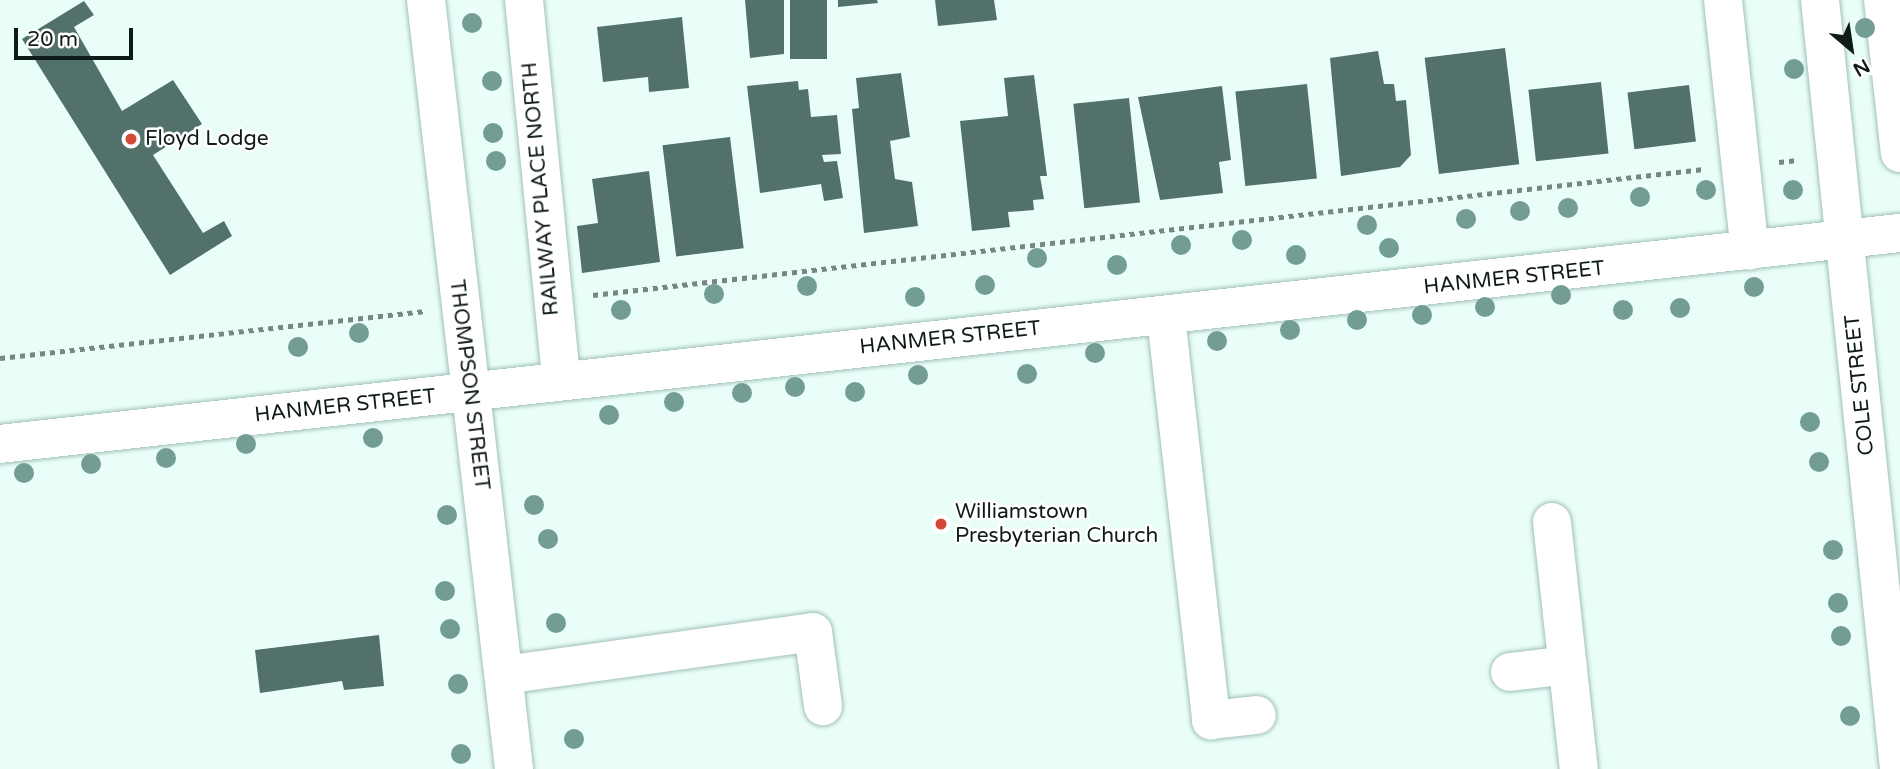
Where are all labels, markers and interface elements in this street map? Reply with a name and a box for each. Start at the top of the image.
scale bar [18,14,136,58]
north arrow [1816,14,1886,84]
text: 20 m [27,27,78,52]
text: N [1849,54,1873,81]
street label: RAILWAY PLACE NORTH [517,61,565,317]
place label: Floyd Lodge [145,126,269,152]
marker: Floyd Lodge [123,131,139,147]
street label: HANMER STREET [1422,256,1606,300]
street label: THOMPSON STREET [444,278,494,492]
street label: COLE STREET [1840,313,1880,457]
street label: HANMER STREET [858,316,1042,360]
street label: HANMER STREET [253,384,437,428]
place label: Williamstown Presbyterian Church [955,499,1158,549]
marker: Williamstown Presbyterian Church [933,516,949,532]

